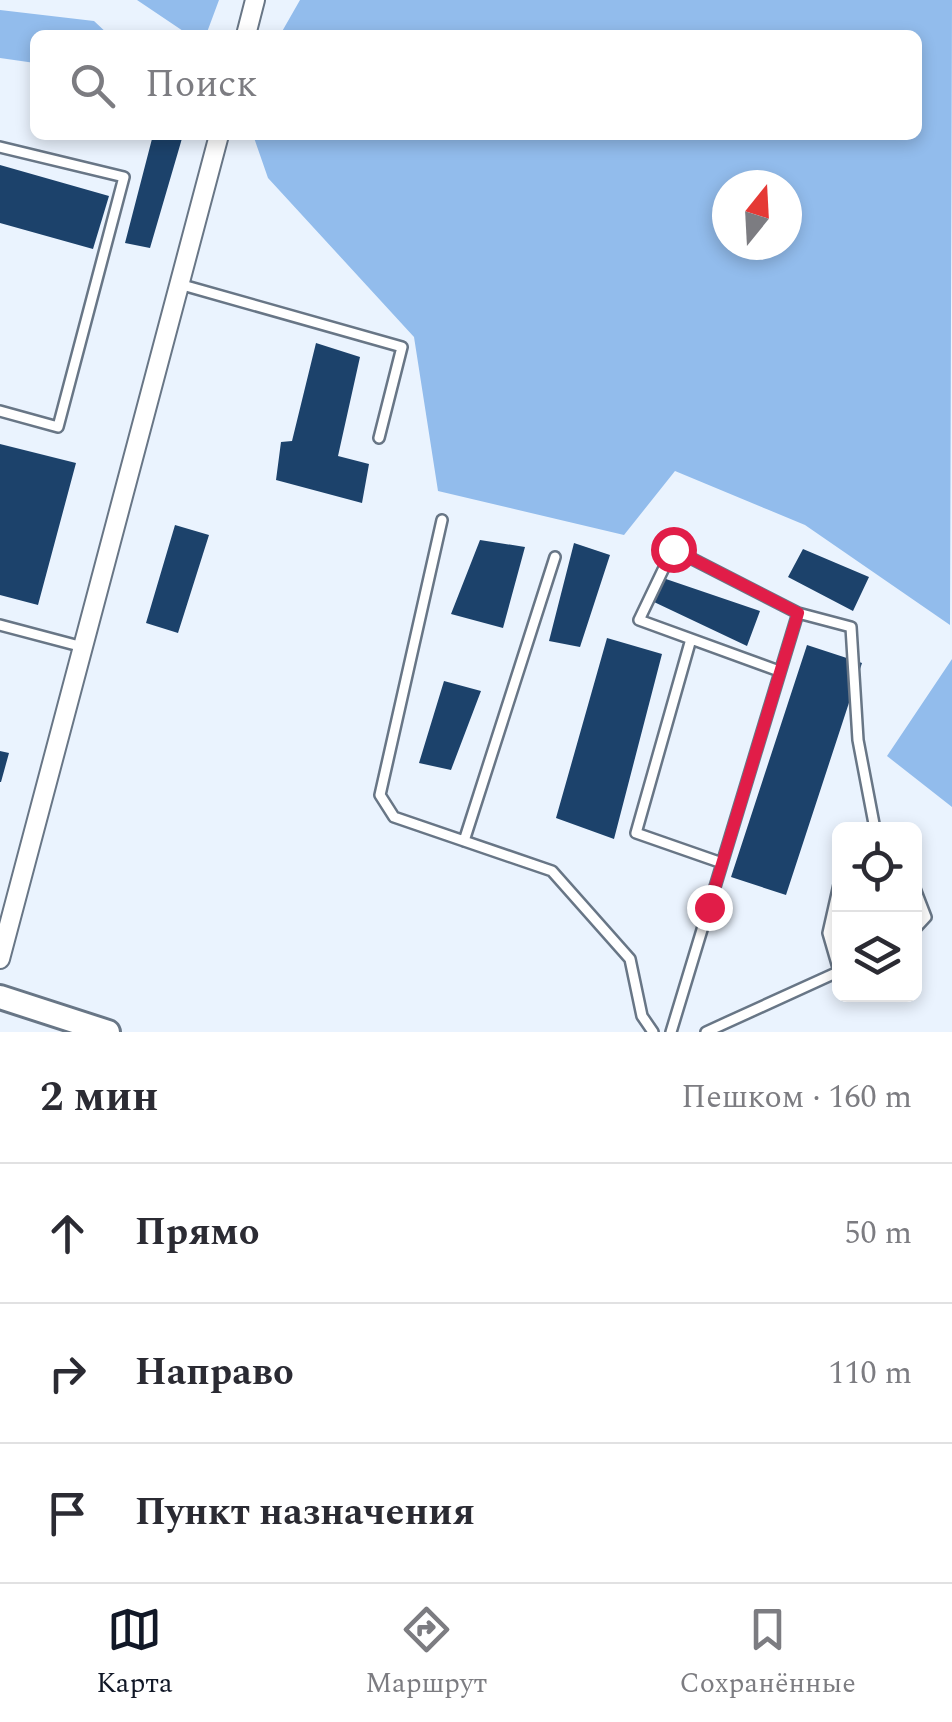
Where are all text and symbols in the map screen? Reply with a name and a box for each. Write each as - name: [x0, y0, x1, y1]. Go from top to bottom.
- search box: [30, 30, 922, 140]
- text: Поиск: [145, 56, 257, 114]
- icon: search: [65, 58, 120, 113]
- north arrow: [712, 170, 802, 260]
- route start: [651, 527, 697, 573]
- map controls: [832, 822, 922, 1002]
- button: locate: [832, 822, 922, 912]
- route end: [687, 885, 733, 931]
- button: layers: [832, 912, 922, 1002]
- text: 2 мин: [40, 1066, 158, 1129]
- text: Пешком · 160 m: [681, 1073, 912, 1122]
- text: Прямо: [135, 1204, 260, 1262]
- icon: ahead: [40, 1206, 95, 1261]
- text: 50 m: [844, 1209, 912, 1258]
- text: Направо: [135, 1344, 294, 1402]
- icon: right: [40, 1346, 95, 1401]
- text: 110 m: [828, 1349, 912, 1398]
- text: Пункт назначения: [135, 1484, 475, 1542]
- icon: arrive: [40, 1486, 95, 1541]
- tab: Карта: [96, 1602, 173, 1705]
- tab: Маршрут: [365, 1602, 487, 1705]
- tab: Сохранённые: [680, 1602, 856, 1705]

